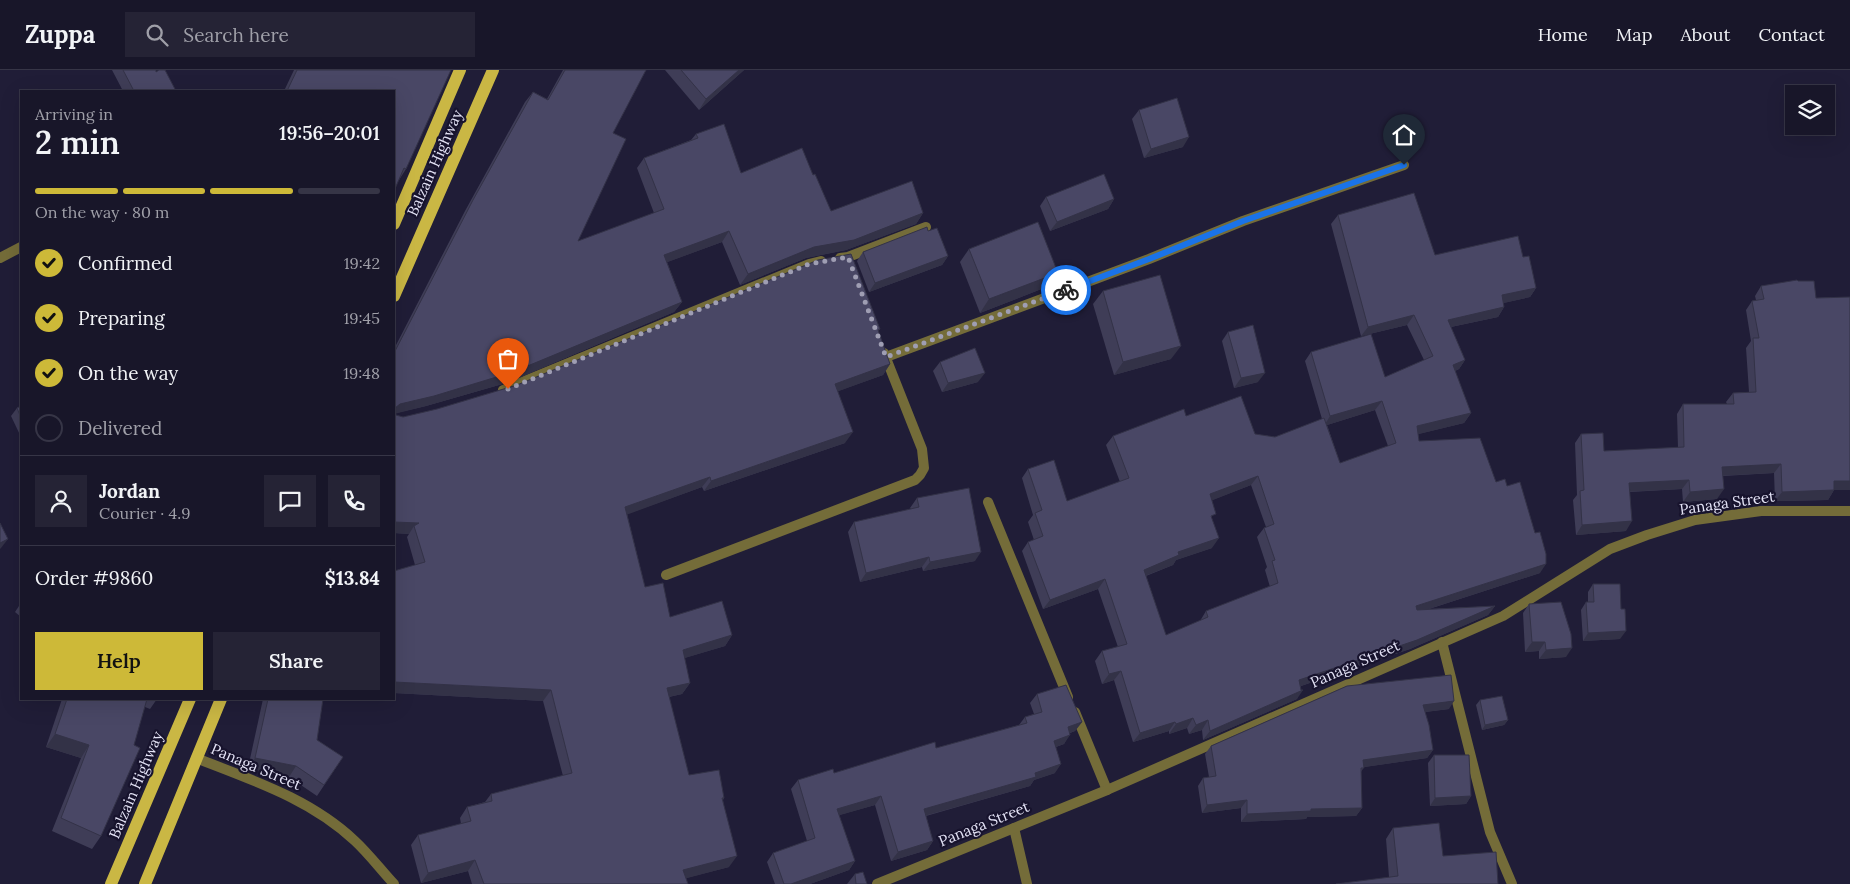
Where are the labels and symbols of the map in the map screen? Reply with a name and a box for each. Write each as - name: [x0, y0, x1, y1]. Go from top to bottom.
- street label: Balzain Highway: [403, 107, 467, 219]
- pin: [1383, 114, 1425, 165]
- courier: [1041, 265, 1091, 315]
- pin: [487, 338, 529, 389]
- street label: Panaga Street: [1678, 486, 1776, 519]
- street label: Panaga Street: [1307, 635, 1403, 692]
- street label: Balzain Highway: [104, 728, 167, 841]
- street label: Panaga Street: [208, 739, 304, 794]
- street label: Panaga Street: [936, 797, 1032, 850]

